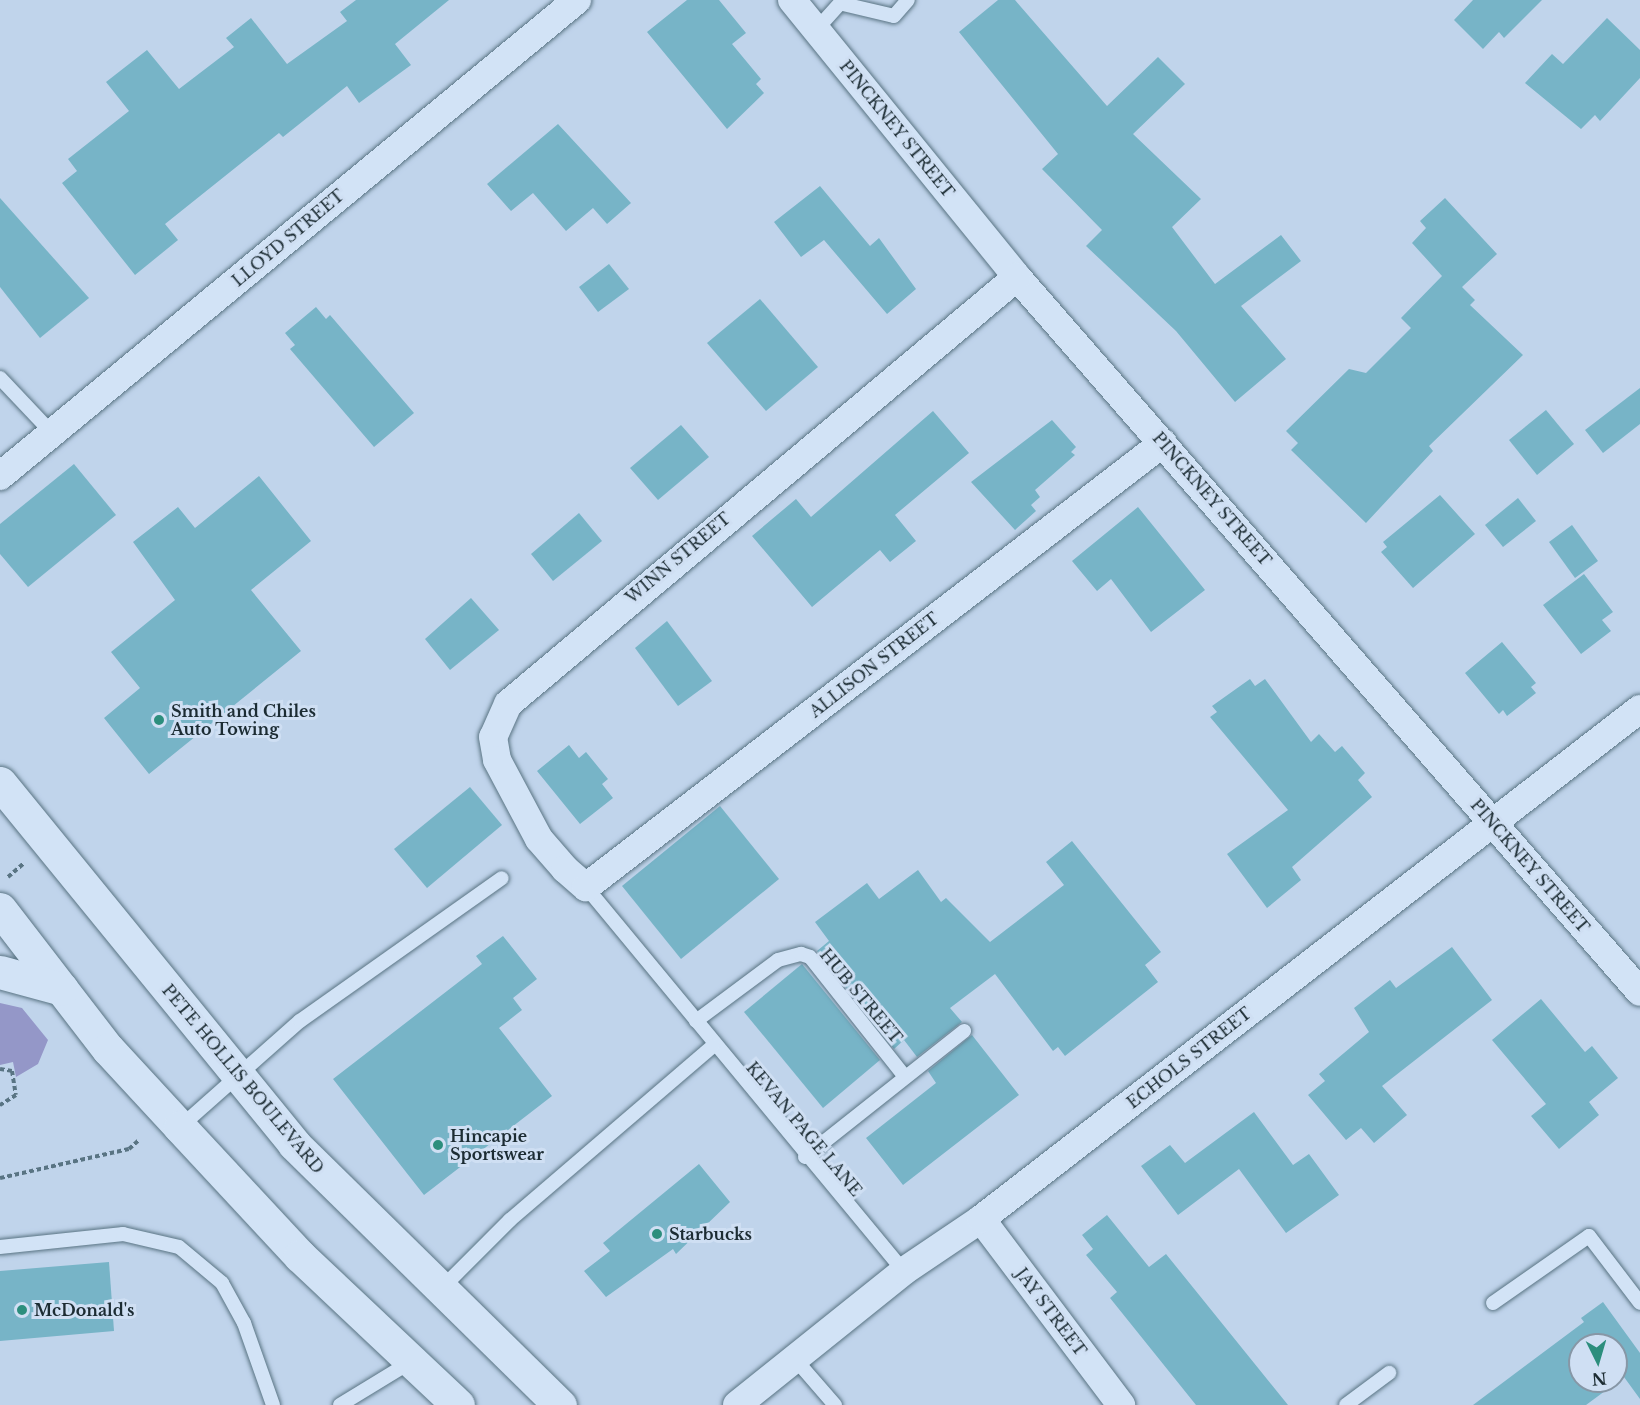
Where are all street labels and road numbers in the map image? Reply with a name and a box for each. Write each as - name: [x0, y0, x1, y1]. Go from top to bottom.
- street label: PINCKNEY STREET: [836, 56, 958, 202]
- street label: LLOYD STREET: [228, 186, 348, 290]
- street label: PINCKNEY STREET: [1149, 428, 1275, 570]
- street label: WINN STREET: [622, 509, 734, 607]
- street label: ALLISON STREET: [806, 609, 942, 721]
- street label: PINCKNEY STREET: [1467, 795, 1593, 937]
- street label: HUB STREET: [816, 945, 906, 1047]
- street label: PETE HOLLIS BOULEVARD: [158, 981, 328, 1177]
- street label: ECHOLS STREET: [1123, 1004, 1255, 1112]
- street label: KEVAN PAGE LANE: [742, 1058, 866, 1200]
- street label: JAY STREET: [1012, 1264, 1090, 1360]

